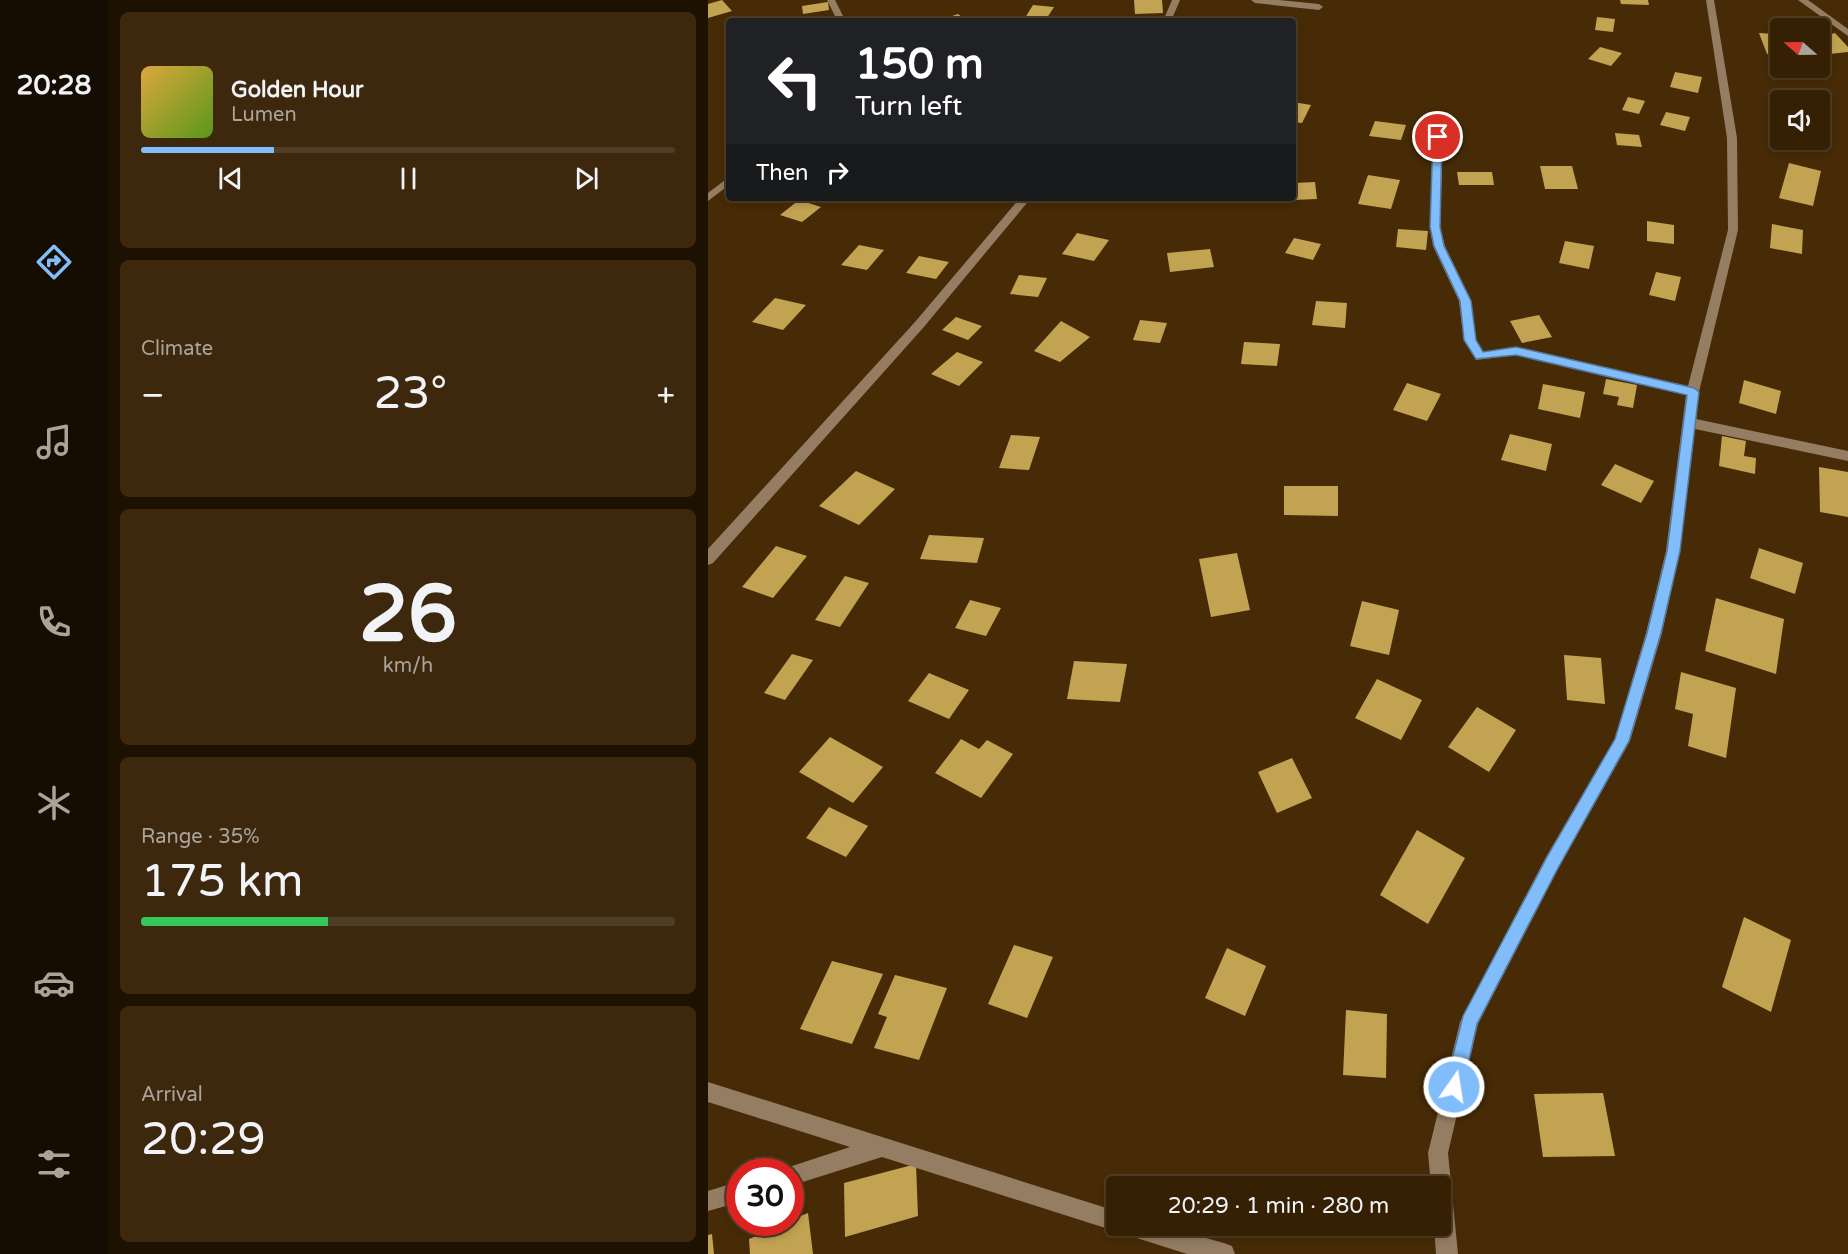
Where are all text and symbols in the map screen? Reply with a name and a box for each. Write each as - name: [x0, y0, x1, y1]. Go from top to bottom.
- north arrow: [1770, 18, 1830, 78]
- map controls: [1770, 18, 1830, 150]
- text: 150 m: [855, 39, 984, 90]
- icon: left: [756, 42, 834, 120]
- text: 20:28: [17, 69, 91, 102]
- text: Golden Hour: [231, 77, 363, 103]
- text: Turn left: [855, 90, 962, 123]
- button: sound: [1770, 90, 1830, 150]
- text: Lumen: [231, 103, 297, 127]
- pin: [1412, 111, 1463, 162]
- icon: arrive: [1421, 120, 1454, 153]
- icon: right: [821, 156, 854, 189]
- text: Then: [756, 160, 809, 186]
- icon: previous: [214, 162, 247, 195]
- icon: pause: [392, 162, 425, 195]
- icon: next: [570, 162, 603, 195]
- icon: directions: [33, 241, 75, 283]
- text: Climate: [141, 337, 213, 361]
- text: 23°: [374, 367, 447, 421]
- text: −: [141, 376, 165, 415]
- text: +: [656, 376, 675, 415]
- icon: music: [33, 421, 75, 463]
- text: 26: [359, 568, 457, 662]
- icon: phone: [33, 601, 75, 643]
- text: km/h: [383, 654, 433, 678]
- icon: climate: [33, 782, 75, 824]
- text: Range · 35%: [141, 825, 260, 849]
- text: 175 km: [141, 855, 303, 909]
- icon: car: [33, 962, 75, 1004]
- position arrow: [1422, 1055, 1486, 1119]
- text: Arrival: [141, 1083, 203, 1107]
- text: 20:29: [141, 1113, 266, 1167]
- icon: filters: [33, 1143, 75, 1185]
- speed limit sign: 30: [726, 1158, 804, 1236]
- text: 20:29 · 1 min · 280 m: [1168, 1193, 1389, 1219]

